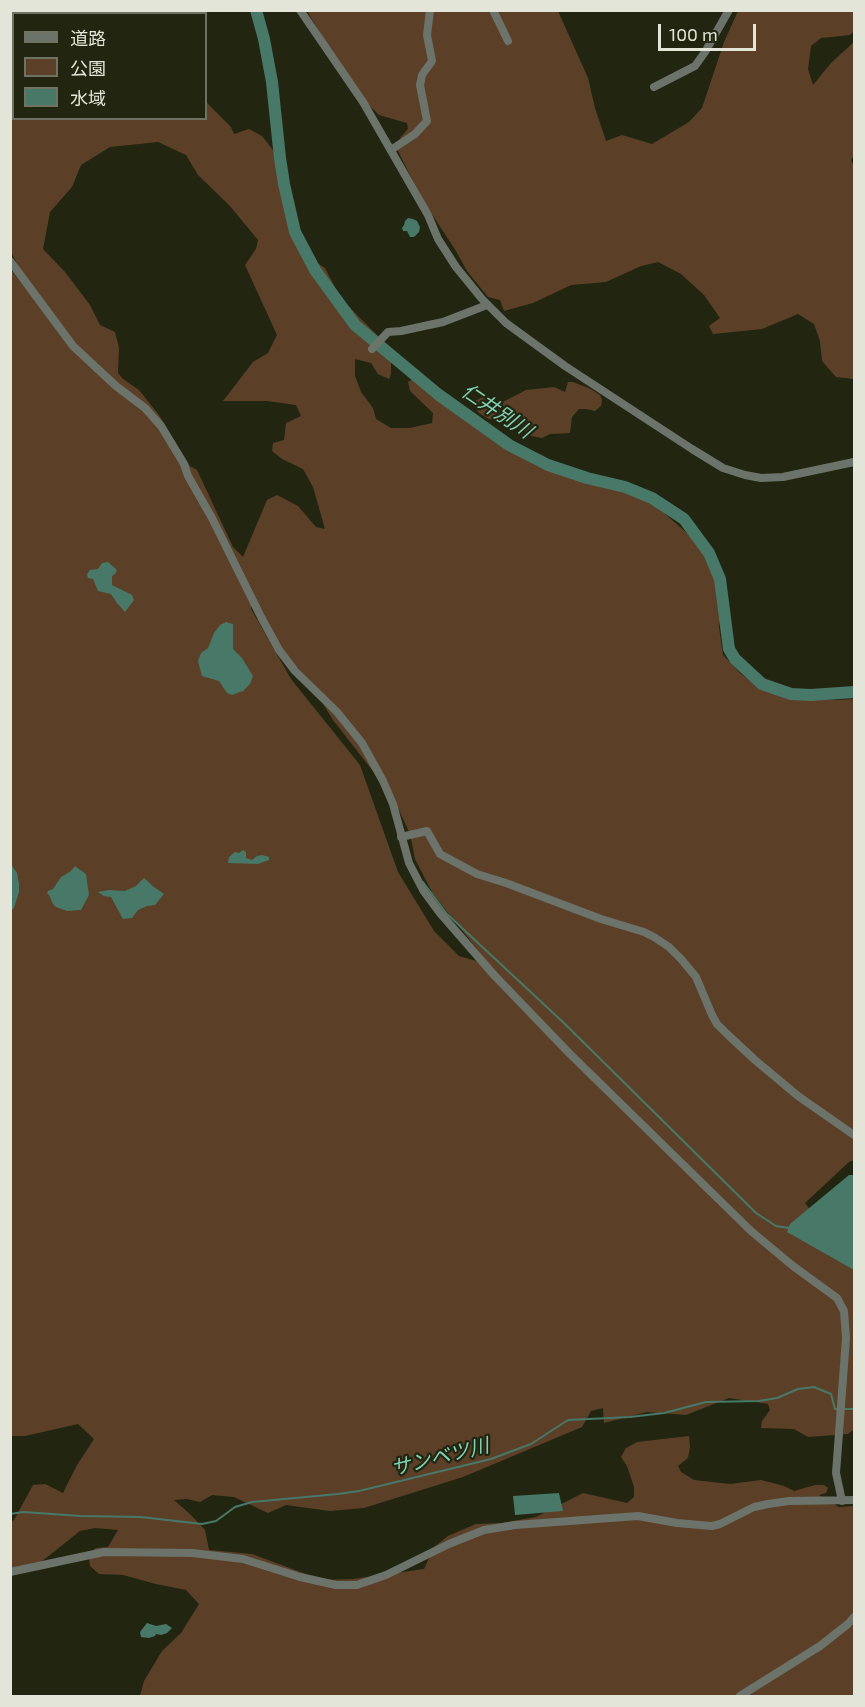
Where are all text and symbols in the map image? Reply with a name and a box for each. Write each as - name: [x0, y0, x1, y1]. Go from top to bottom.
- legend: [12, 12, 207, 120]
- scale bar: [661, 12, 758, 50]
- text: 100 m: [669, 23, 718, 45]
- text: 道路: [70, 27, 106, 49]
- text: 公園: [70, 57, 106, 79]
- text: 水域: [70, 87, 106, 109]
- water label: 仁井別川: [457, 379, 537, 443]
- water label: サンベツ川: [389, 1433, 491, 1481]

